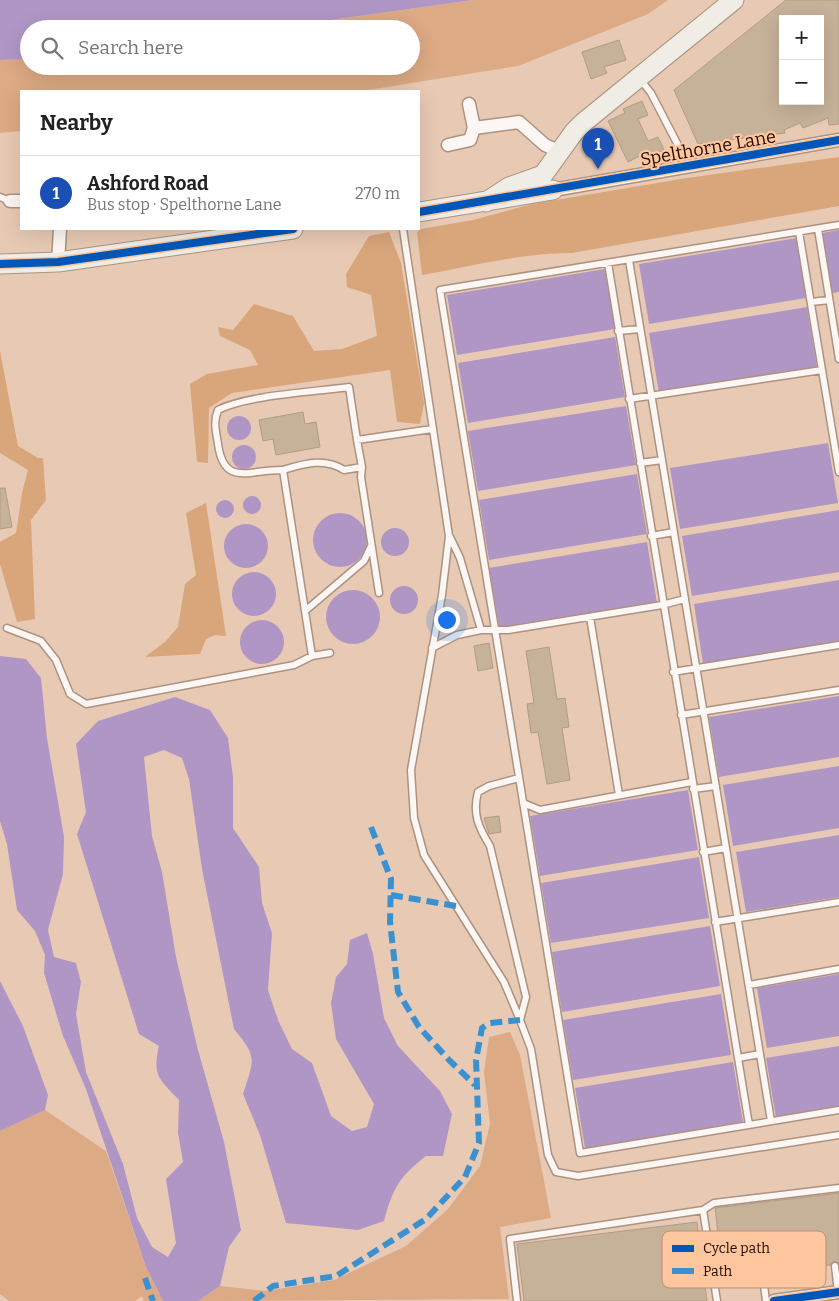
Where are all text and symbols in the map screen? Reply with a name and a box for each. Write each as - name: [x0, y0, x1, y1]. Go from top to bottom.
- map controls: [779, 15, 824, 105]
- button: +: [779, 15, 824, 60]
- search box: [20, 20, 420, 75]
- icon: search: [38, 34, 66, 62]
- text: Search here: [78, 36, 183, 59]
- button: −: [779, 60, 824, 105]
- text: Nearby: [40, 110, 113, 136]
- street label: Spelthorne Lane: [639, 125, 777, 171]
- pin: 1: [582, 128, 614, 169]
- text: Ashford Road: [87, 172, 209, 195]
- text: 1: [53, 184, 59, 203]
- text: 270 m: [355, 184, 400, 203]
- text: Bus stop · Spelthorne Lane: [87, 195, 282, 214]
- your location: [434, 607, 460, 633]
- legend: [662, 1231, 826, 1288]
- text: Cycle path: [703, 1240, 770, 1257]
- text: Path: [703, 1263, 733, 1280]

